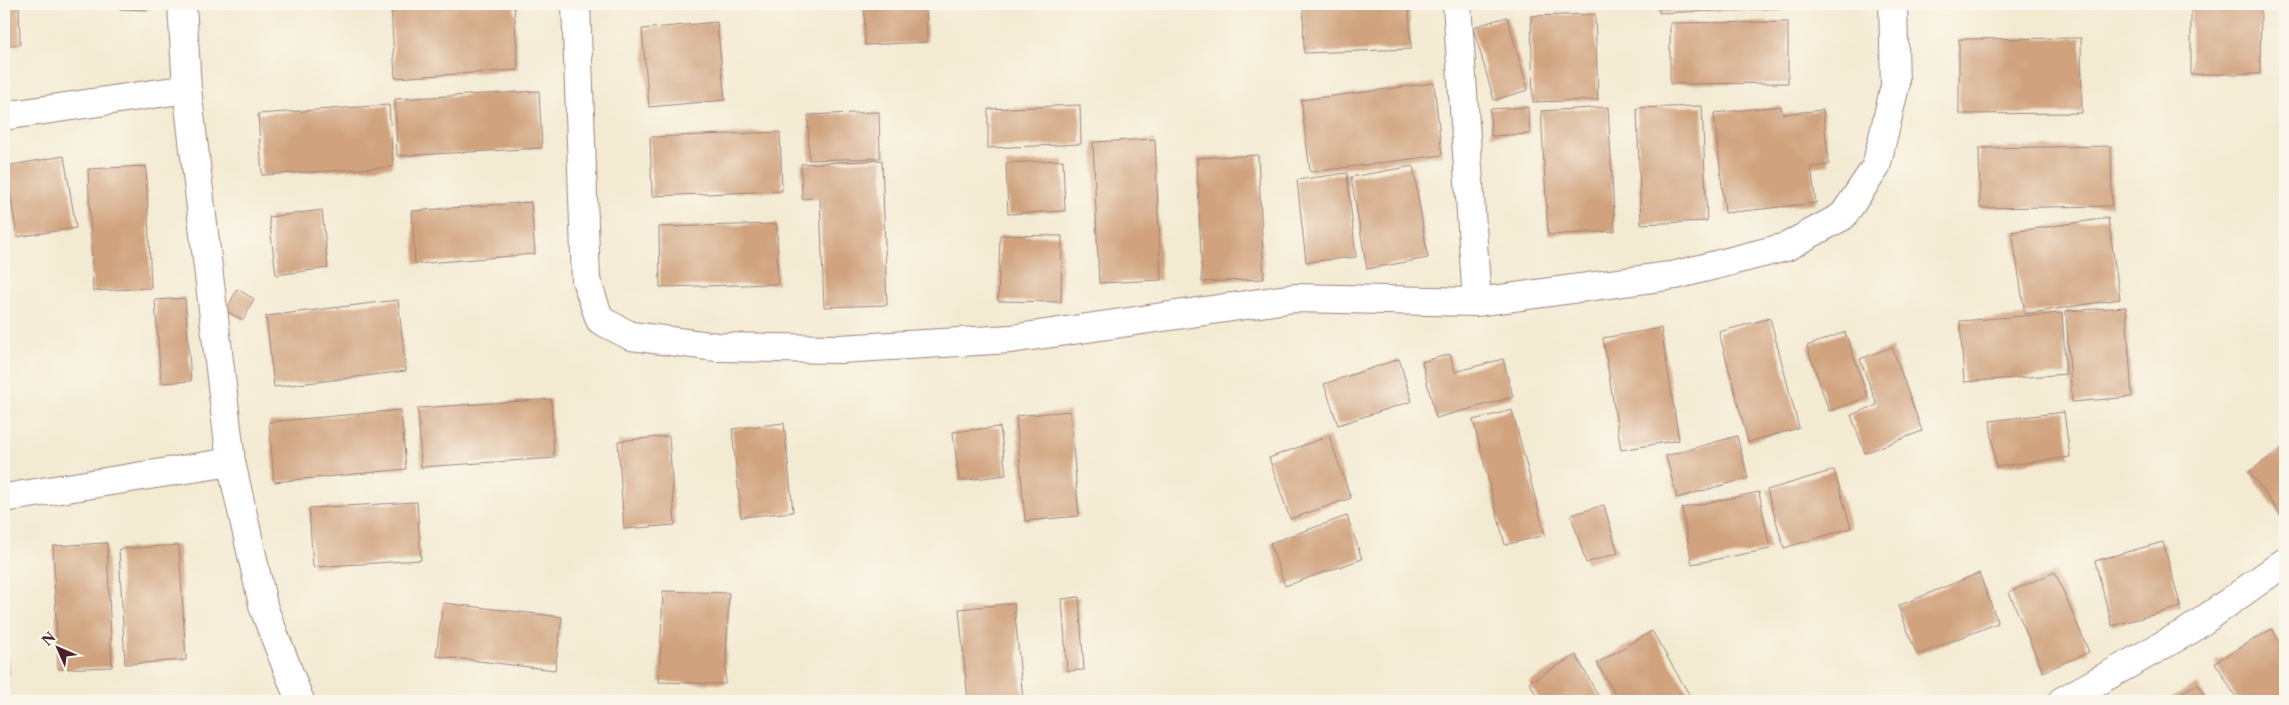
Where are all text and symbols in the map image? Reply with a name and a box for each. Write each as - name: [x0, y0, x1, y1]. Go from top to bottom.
- north arrow: [32, 622, 82, 672]
- text: N: [38, 628, 59, 649]

